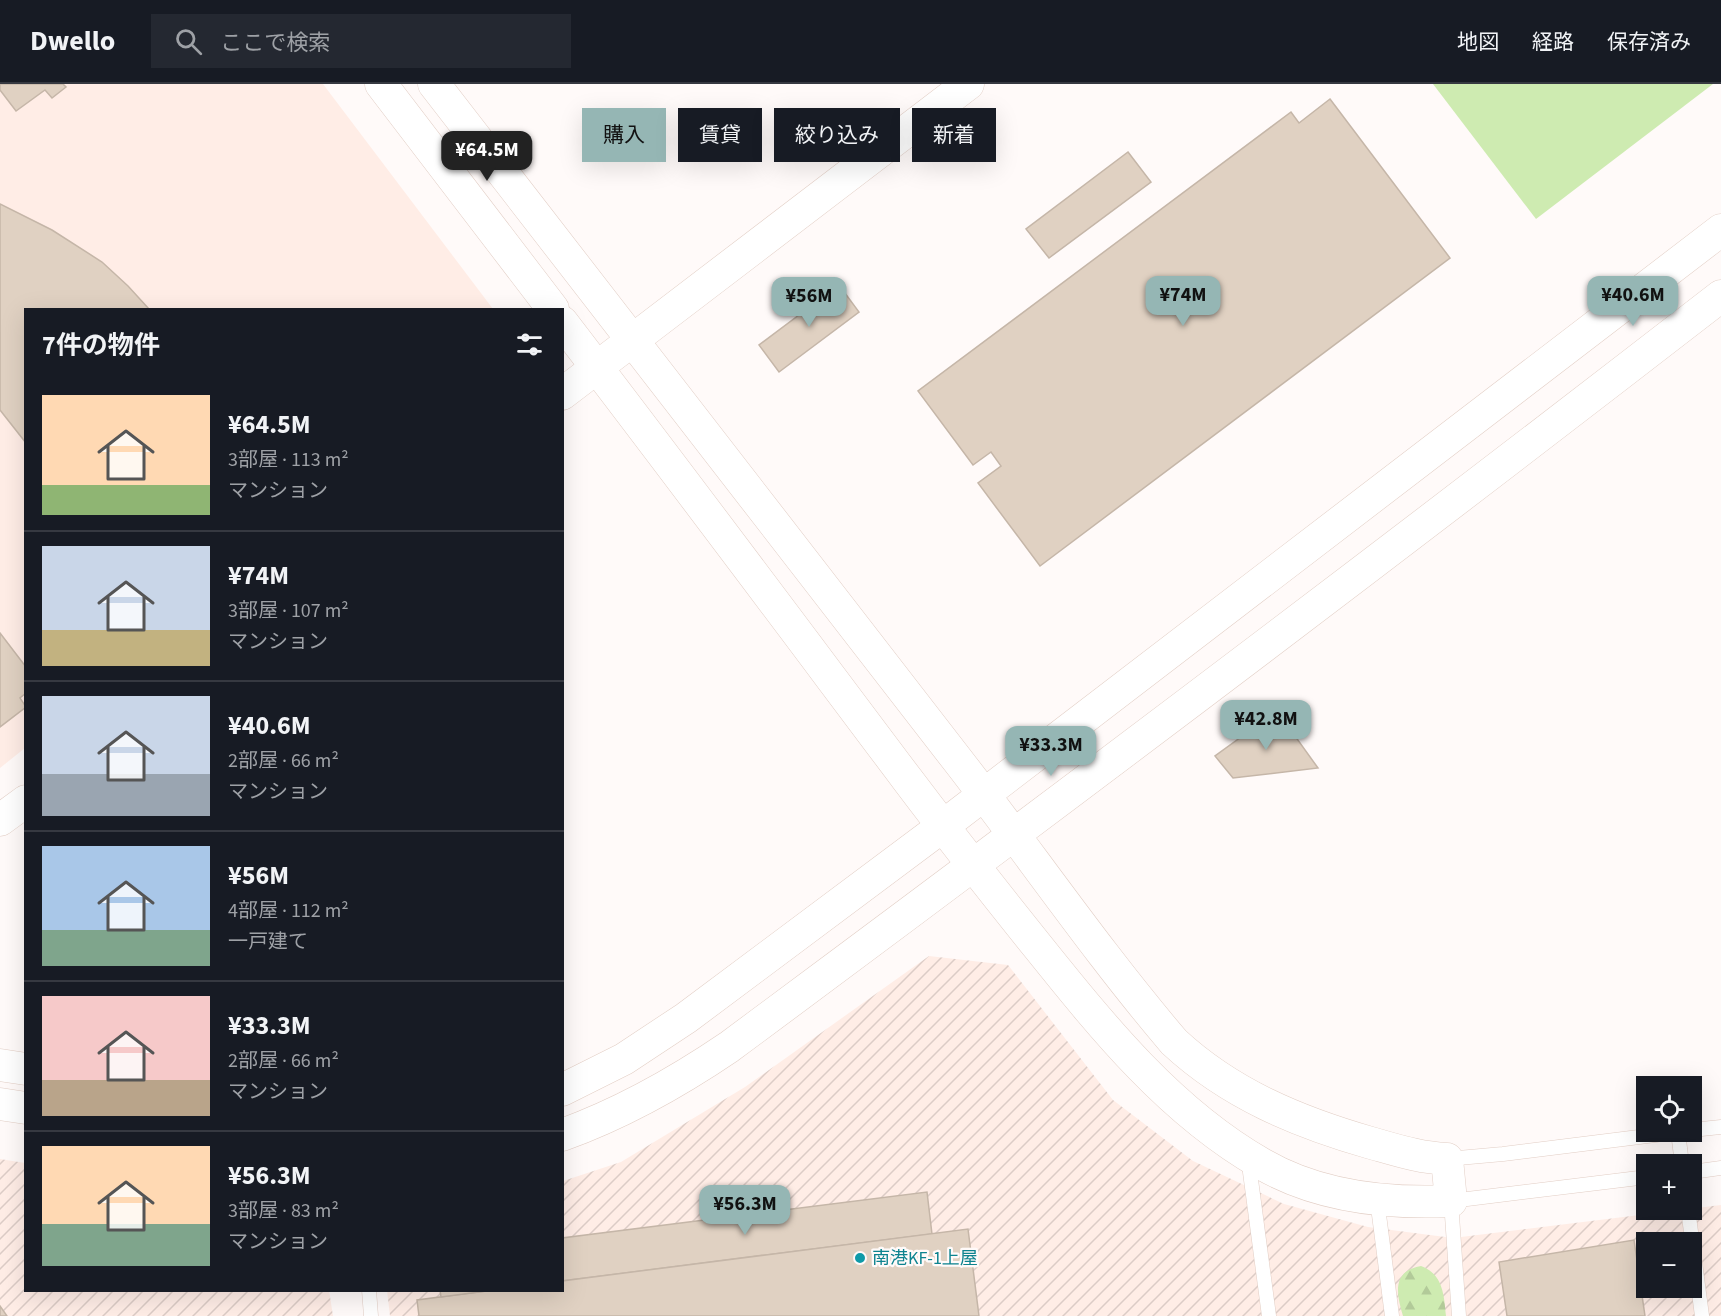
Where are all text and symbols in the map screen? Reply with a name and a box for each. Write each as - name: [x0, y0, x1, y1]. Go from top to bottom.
- search box: [151, 14, 571, 68]
- text: Dwello: [30, 21, 115, 61]
- icon: search: [172, 25, 205, 58]
- text: ここで検索: [220, 27, 330, 59]
- text: 地図: [1457, 27, 1499, 57]
- text: 経路: [1532, 27, 1574, 57]
- text: 保存済み: [1607, 27, 1691, 57]
- chip: 購入: [582, 108, 666, 162]
- chip: 賃貸: [678, 108, 762, 162]
- chip: 絞り込み: [774, 108, 900, 162]
- chip: 新着: [912, 108, 996, 162]
- pin: ¥64.5M: [438, 131, 536, 182]
- text: ¥64.5M: [455, 136, 519, 164]
- pin: ¥74M: [1147, 276, 1219, 327]
- pin: ¥40.6M: [1584, 276, 1682, 327]
- pin: ¥56M: [773, 277, 845, 328]
- text: ¥74M: [1160, 281, 1206, 309]
- text: ¥40.6M: [1601, 281, 1665, 309]
- text: ¥56M: [786, 282, 832, 310]
- text: 7件の物件: [42, 327, 160, 364]
- icon: filters: [513, 328, 546, 361]
- text: ¥64.5M: [228, 406, 311, 443]
- icon: home: [90, 419, 162, 491]
- text: 3部屋 · 113 m²: [228, 446, 349, 474]
- text: マンション: [228, 477, 328, 505]
- text: ¥74M: [228, 557, 289, 594]
- icon: home: [90, 570, 162, 642]
- text: 3部屋 · 107 m²: [228, 597, 349, 625]
- text: マンション: [228, 628, 328, 656]
- pin: ¥42.8M: [1217, 700, 1315, 751]
- text: ¥42.8M: [1234, 705, 1298, 733]
- text: ¥40.6M: [228, 707, 311, 744]
- icon: home: [90, 720, 162, 792]
- pin: ¥33.3M: [1002, 726, 1100, 777]
- text: ¥33.3M: [1019, 731, 1083, 759]
- text: 2部屋 · 66 m²: [228, 747, 339, 775]
- text: マンション: [228, 778, 328, 806]
- text: ¥56M: [228, 857, 289, 894]
- icon: home: [90, 870, 162, 942]
- text: 4部屋 · 112 m²: [228, 897, 349, 925]
- text: 一戸建て: [228, 928, 308, 956]
- text: ¥33.3M: [228, 1007, 311, 1044]
- icon: home: [90, 1020, 162, 1092]
- text: 2部屋 · 66 m²: [228, 1047, 339, 1075]
- map controls: [1636, 1076, 1702, 1298]
- button: locate: [1636, 1076, 1702, 1142]
- text: マンション: [228, 1078, 328, 1106]
- button: +: [1636, 1154, 1702, 1220]
- text: ¥56.3M: [228, 1157, 311, 1194]
- icon: home: [90, 1170, 162, 1242]
- pin: ¥56.3M: [696, 1185, 794, 1236]
- text: ¥56.3M: [713, 1190, 777, 1218]
- text: 3部屋 · 83 m²: [228, 1197, 339, 1225]
- text: マンション: [228, 1228, 328, 1256]
- button: −: [1636, 1232, 1702, 1298]
- place label: 南港KF-1上屋: [872, 1246, 978, 1271]
- marker: 南港KF-1上屋: [853, 1251, 867, 1265]

